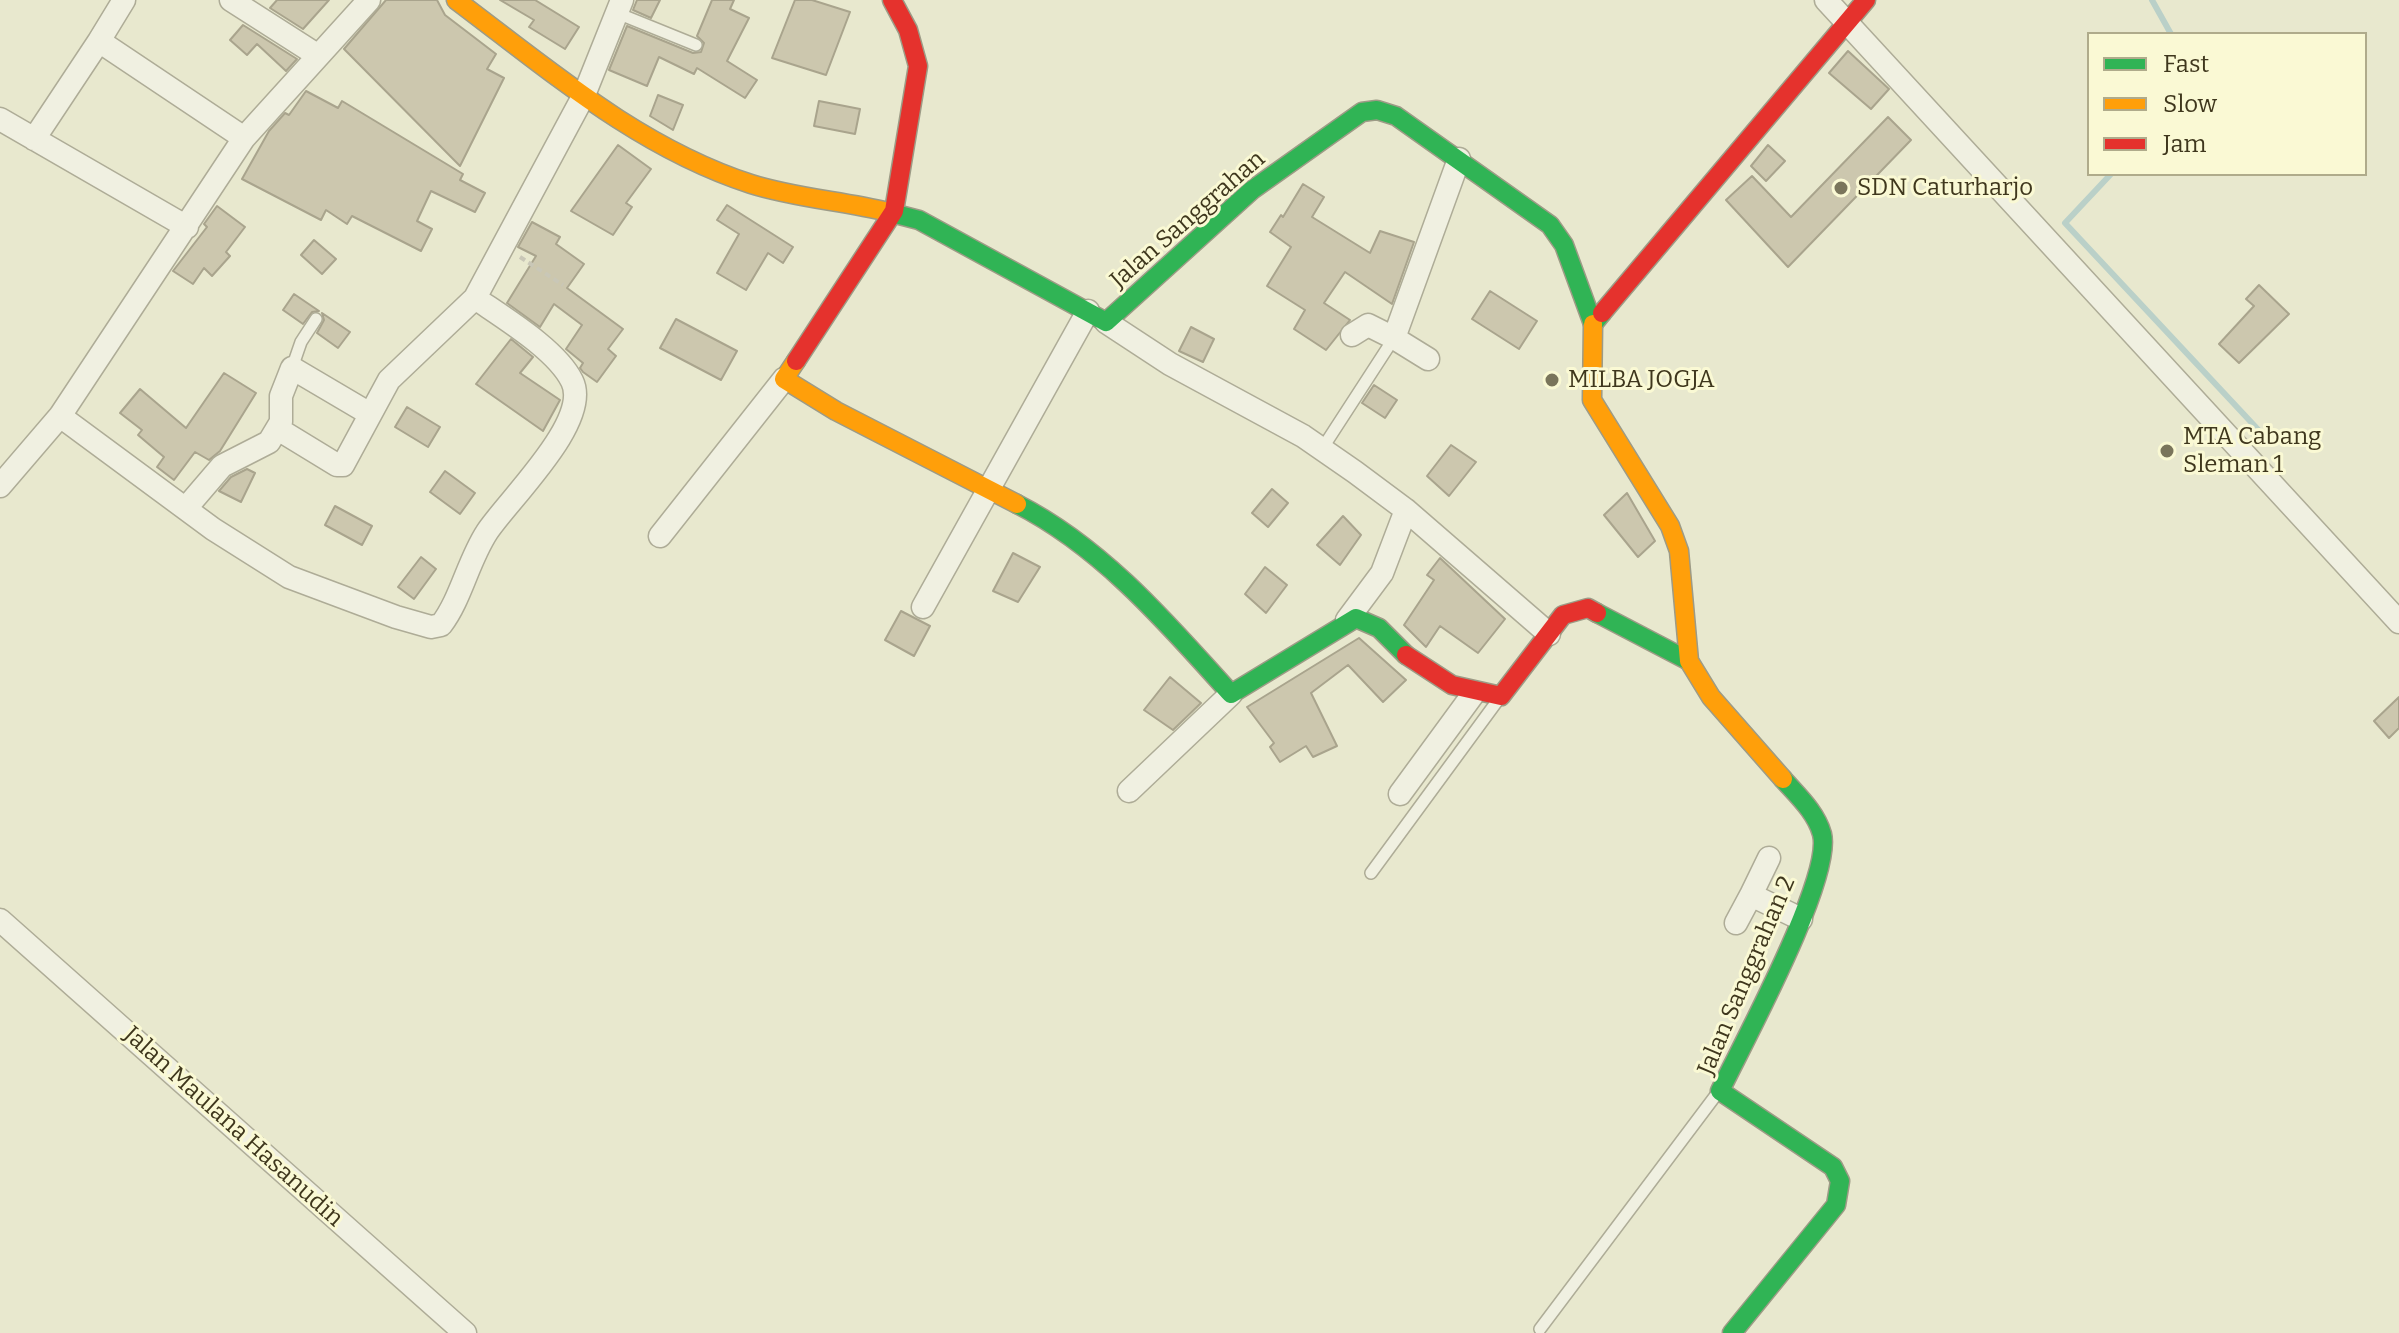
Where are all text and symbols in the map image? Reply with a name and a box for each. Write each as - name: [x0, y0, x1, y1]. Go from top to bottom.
- legend: [2087, 32, 2367, 176]
- text: Fast: [2163, 50, 2209, 78]
- text: Slow: [2163, 90, 2217, 118]
- text: Jam: [2163, 130, 2206, 158]
- street label: Jalan Sanggrahan: [1105, 145, 1271, 295]
- place label: SDN Caturharjo: [1857, 174, 2033, 202]
- marker: SDN Caturharjo: [1832, 179, 1850, 197]
- place label: MILBA JOGJA: [1568, 366, 1715, 394]
- marker: MILBA JOGJA: [1543, 371, 1561, 389]
- place label: MTA Cabang Sleman 1: [2183, 423, 2322, 479]
- marker: MTA Cabang Sleman 1: [2158, 442, 2176, 460]
- street label: Jalan Sanggrahan 2: [1692, 872, 1802, 1080]
- street label: Jalan Maulana Hasanudin: [117, 1021, 349, 1233]

